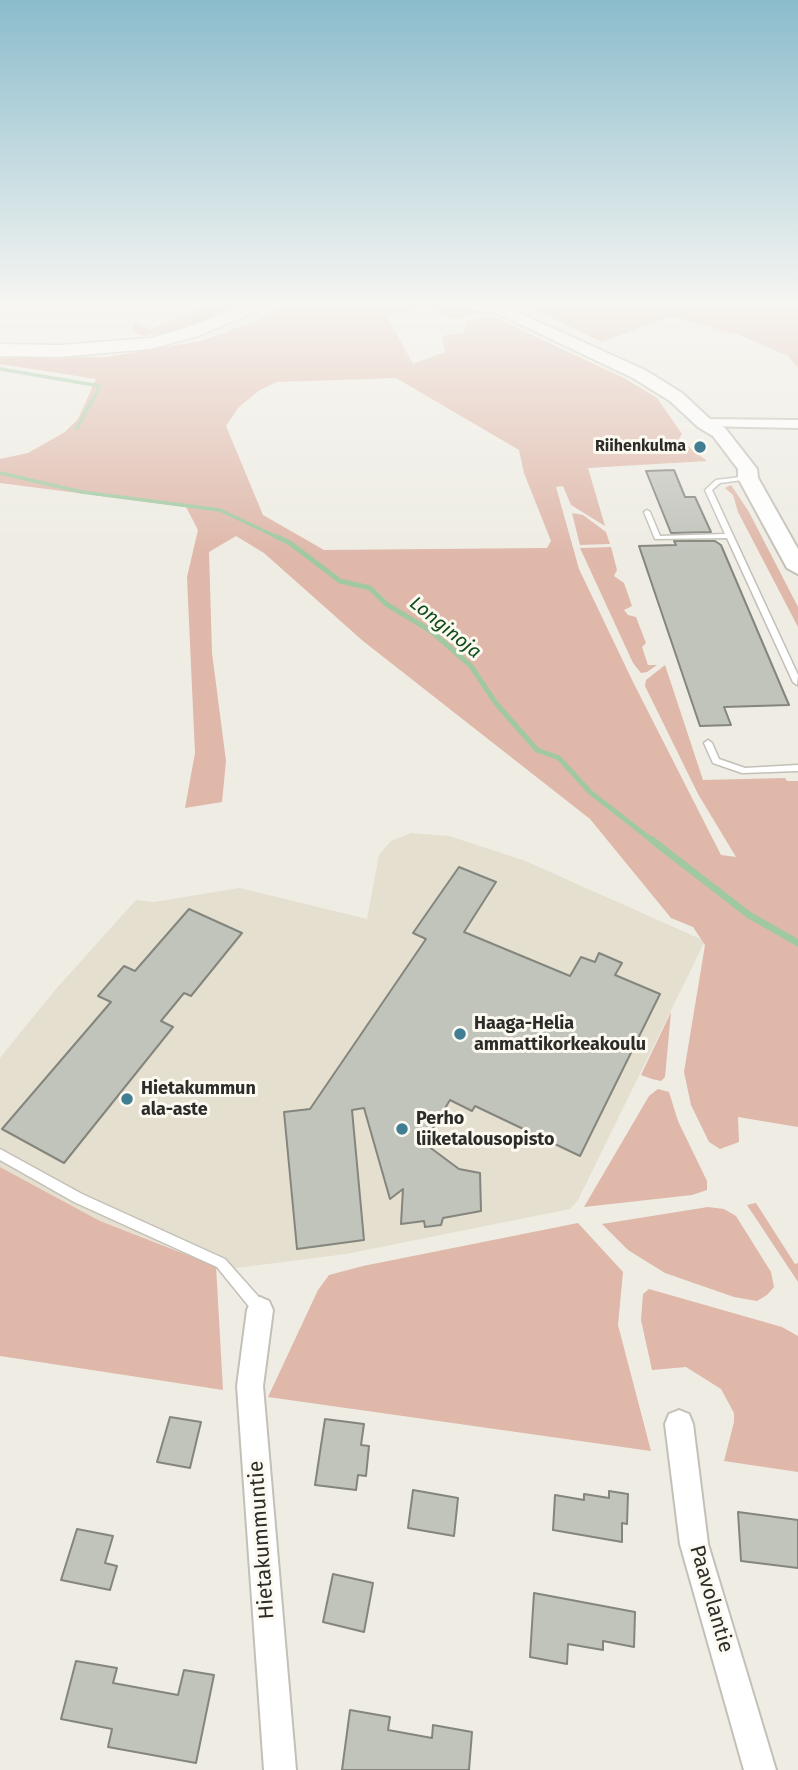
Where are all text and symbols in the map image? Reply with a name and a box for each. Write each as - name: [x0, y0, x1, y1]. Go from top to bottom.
- place label: Riihenkulma: [595, 437, 686, 457]
- marker: Riihenkulma: [692, 439, 708, 455]
- water label: Longinoja: [405, 592, 485, 664]
- place label: Haaga-Helia ammattikorkeakoulu: [474, 1013, 646, 1056]
- marker: Haaga-Helia ammattikorkeakoulu: [452, 1026, 468, 1042]
- place label: Hietakummun ala-aste: [141, 1078, 256, 1120]
- marker: Hietakummun ala-aste: [119, 1091, 135, 1107]
- place label: Perho liiketalousopisto: [416, 1108, 554, 1150]
- marker: Perho liiketalousopisto: [394, 1121, 410, 1137]
- street label: Hietakummuntie: [244, 1460, 280, 1620]
- street label: Paavolantie: [684, 1542, 738, 1656]

